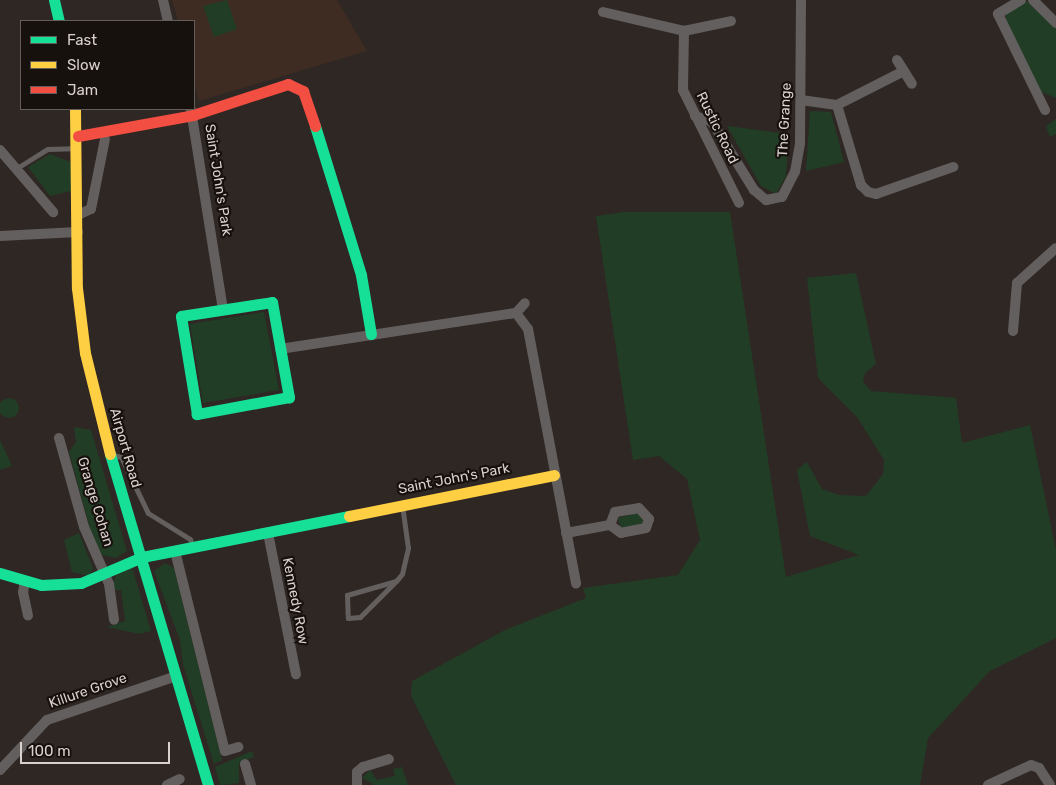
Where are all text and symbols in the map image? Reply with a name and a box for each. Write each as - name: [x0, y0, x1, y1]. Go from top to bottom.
- legend: [20, 20, 195, 110]
- text: Fast: [67, 31, 97, 49]
- text: Slow: [67, 56, 100, 74]
- text: Jam: [67, 81, 98, 99]
- street label: The Grange: [775, 82, 795, 158]
- street label: Rustic Road: [692, 89, 742, 167]
- street label: Saint John's Park: [201, 123, 235, 237]
- street label: Airport Road: [106, 406, 144, 490]
- street label: Grange Cohan: [73, 455, 117, 549]
- street label: Saint John's Park: [397, 460, 511, 498]
- street label: Kennedy Row: [278, 556, 312, 646]
- street label: Killure Grove: [47, 670, 129, 712]
- scale bar: [22, 732, 172, 764]
- text: 100 m: [28, 742, 70, 760]

